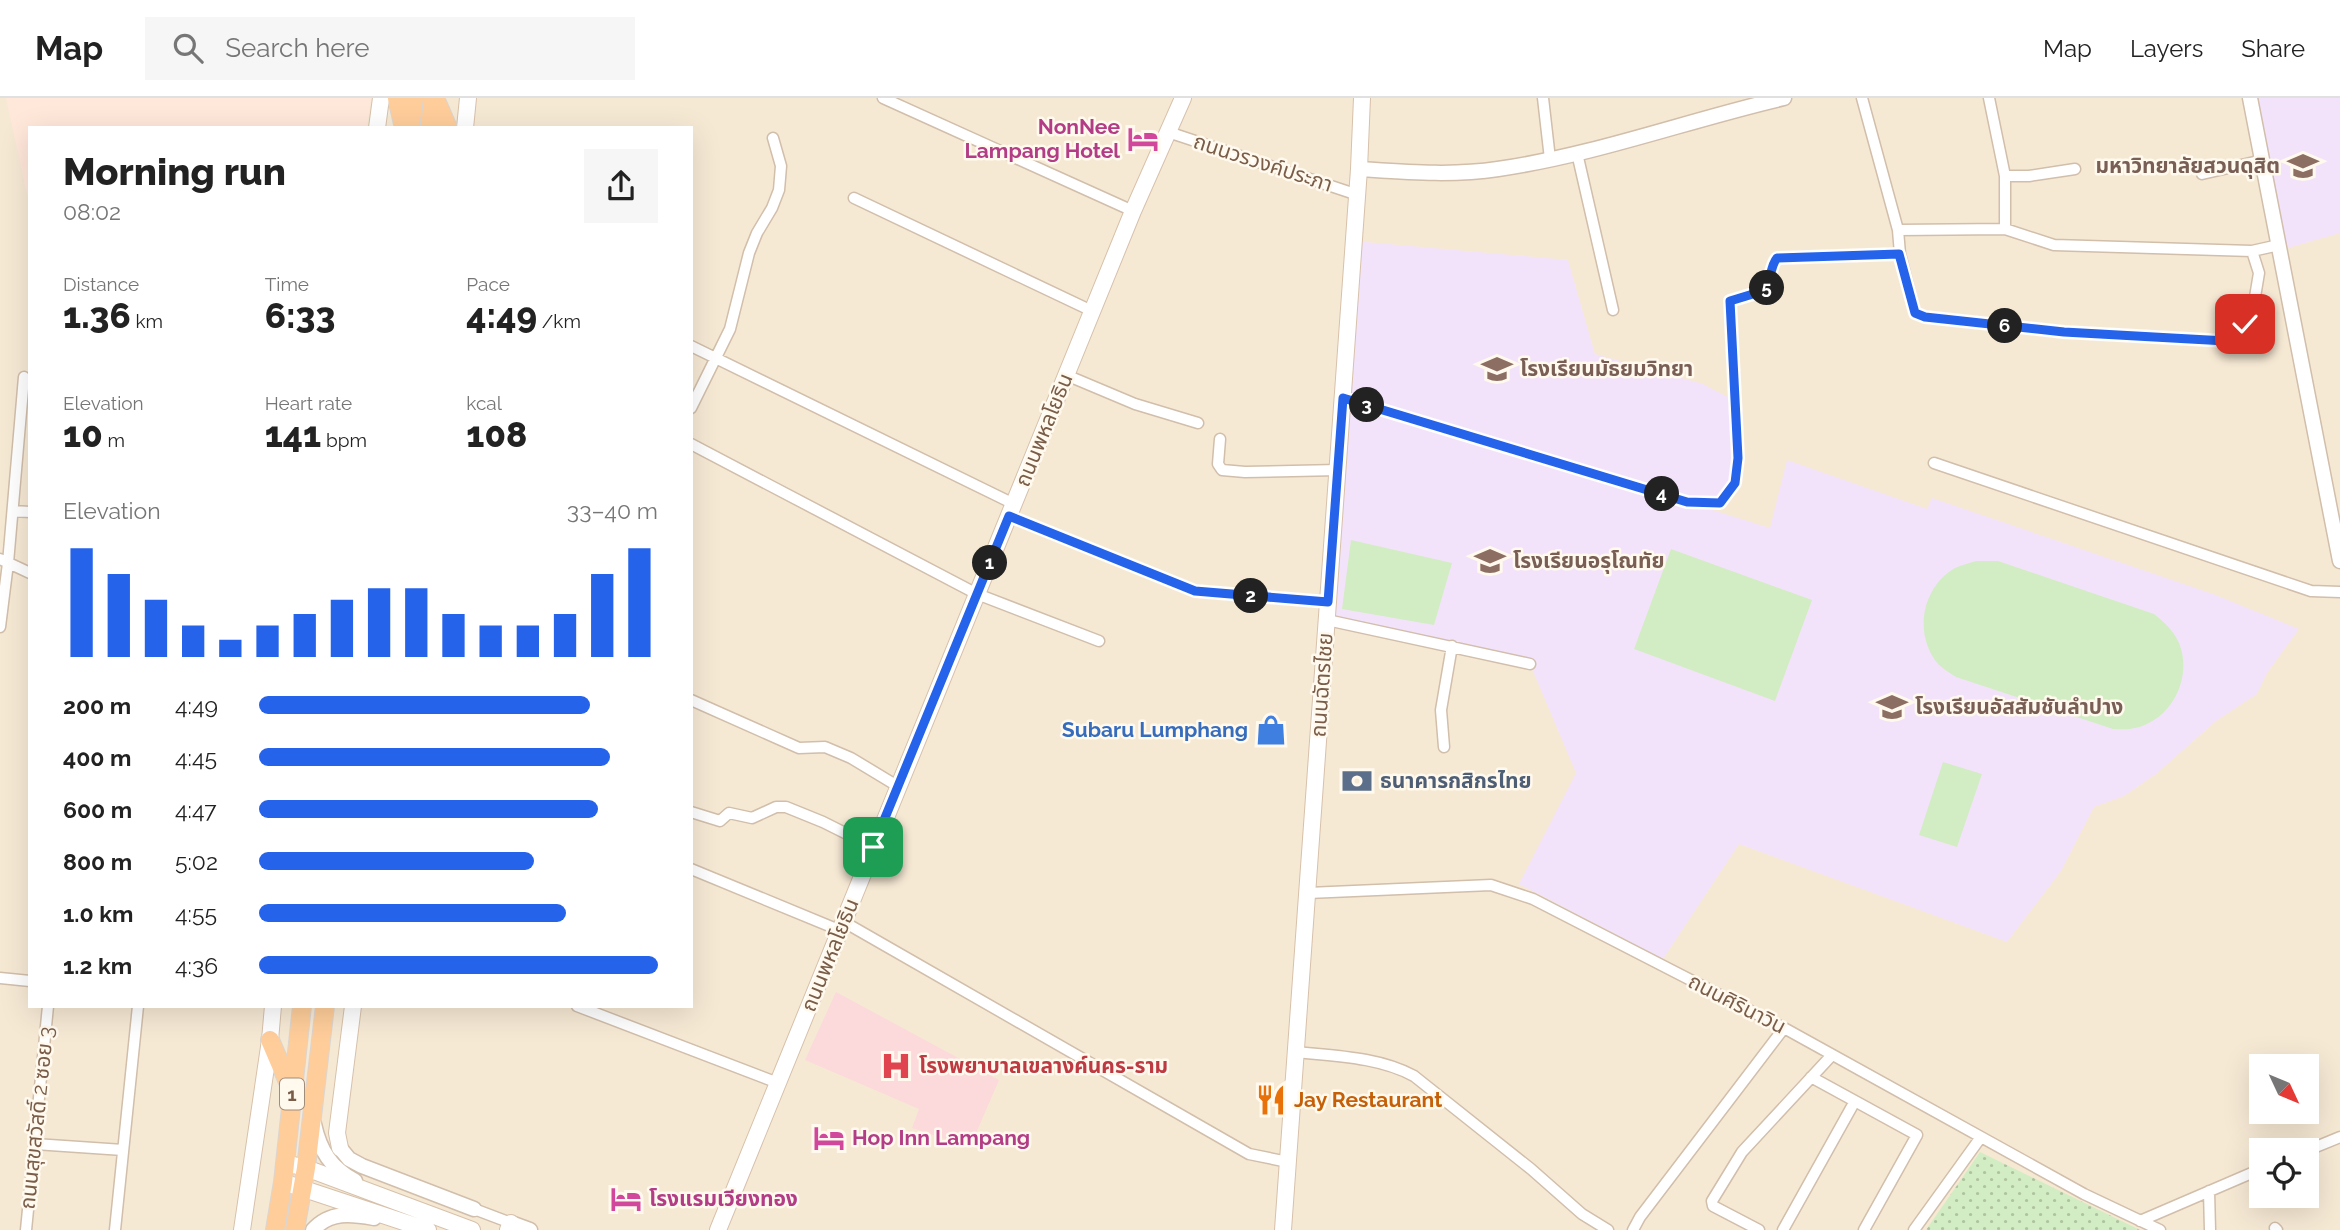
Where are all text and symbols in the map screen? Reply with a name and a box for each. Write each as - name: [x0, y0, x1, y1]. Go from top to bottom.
- search box: [145, 17, 635, 80]
- text: Map: [35, 29, 103, 68]
- icon: search: [169, 29, 207, 67]
- text: Search here: [225, 33, 370, 63]
- text: Map: [2043, 34, 2092, 63]
- text: Layers: [2130, 34, 2203, 63]
- text: Share: [2241, 34, 2305, 63]
- place label: NonNee Lampang Hotel: [965, 114, 1120, 163]
- hotel icon: NonNee Lampang Hotel: [1126, 122, 1160, 156]
- street label: ถนนวรวงค์ประภา: [1190, 128, 1336, 197]
- text: Morning run: [63, 149, 286, 194]
- button: share: [584, 149, 658, 223]
- school or university icon: มหาวิทยาลัยสวนดุสิต: [2286, 149, 2320, 183]
- place label: มหาวิทยาลัยสวนดุสิต: [2095, 153, 2280, 179]
- text: 08:02: [63, 198, 121, 225]
- pin: 5: [1750, 270, 1784, 306]
- text: Distance: [63, 273, 139, 295]
- text: Time: [265, 273, 309, 295]
- text: Pace: [466, 273, 510, 295]
- text: 5: [1761, 276, 1772, 298]
- pin: [2215, 294, 2275, 354]
- text: 1.36: [63, 295, 131, 336]
- text: 6:33: [265, 295, 335, 336]
- text: 4:49: [466, 295, 537, 336]
- icon: check: [2226, 305, 2264, 343]
- pin: 6: [1988, 308, 2022, 344]
- text: km: [131, 310, 163, 332]
- text: /km: [537, 310, 581, 332]
- text: 6: [1999, 314, 2010, 336]
- school or university icon: โรงเรียนมัธยมวิทยา: [1480, 352, 1514, 386]
- place label: โรงเรียนมัธยมวิทยา: [1520, 356, 1693, 381]
- street label: ถนนพหลโยธิน: [1009, 370, 1078, 490]
- pin: 3: [1350, 388, 1384, 422]
- text: Elevation: [63, 392, 144, 414]
- text: Heart rate: [265, 392, 352, 414]
- text: kcal: [466, 392, 502, 414]
- text: 3: [1361, 393, 1372, 415]
- text: 10: [63, 414, 103, 455]
- text: 141: [265, 414, 321, 455]
- text: 108: [466, 414, 527, 455]
- text: m: [103, 429, 125, 451]
- text: bpm: [321, 429, 367, 451]
- pin: 4: [1644, 476, 1680, 512]
- text: 4: [1656, 482, 1667, 504]
- text: Elevation: [63, 497, 161, 524]
- text: 33–40 m: [567, 497, 658, 524]
- school or university icon: โรงเรียนอรุโณทัย: [1473, 544, 1507, 578]
- pin: 1: [972, 546, 1007, 580]
- place label: โรงเรียนอรุโณทัย: [1513, 548, 1664, 574]
- text: 1: [985, 551, 994, 573]
- pin: 2: [1234, 578, 1268, 614]
- text: 2: [1245, 584, 1256, 606]
- street label: ถนนฉัตรไชย: [1305, 632, 1338, 738]
- school or university icon: โรงเรียนอัสสัมชันลำปาง: [1875, 690, 1909, 724]
- text: 200 m: [63, 692, 131, 719]
- text: 4:49: [175, 692, 218, 719]
- place label: โรงเรียนอัสสัมชันลำปาง: [1915, 694, 2123, 719]
- shop icon: Subaru Lumphang: [1254, 713, 1288, 747]
- place label: Subaru Lumphang: [1062, 717, 1248, 742]
- text: 400 m: [63, 744, 131, 771]
- text: 4:45: [175, 744, 217, 771]
- bank icon: ธนาคารกสิกรไทย: [1340, 764, 1374, 798]
- place label: ธนาคารกสิกรไทย: [1380, 768, 1532, 793]
- text: 600 m: [63, 796, 132, 823]
- text: 4:47: [175, 796, 217, 823]
- pin: [843, 817, 903, 877]
- icon: arrive: [854, 828, 892, 866]
- text: 800 m: [63, 848, 132, 875]
- text: 5:02: [175, 848, 218, 875]
- street label: ถนนพหลโยธิน: [795, 895, 864, 1015]
- text: 1.0 km: [63, 900, 133, 927]
- text: 4:55: [175, 900, 217, 927]
- text: 1.2 km: [63, 952, 132, 979]
- text: 4:36: [175, 952, 218, 979]
- street label: ถนนศิรินาวิน: [1684, 968, 1790, 1039]
- street label: ถนนสุขสวัสดิ์ 2 ซอย 3: [14, 1025, 60, 1211]
- hospital icon: โรงพยาบาลเขลางค์นคร-ราม: [879, 1049, 913, 1083]
- place label: โรงพยาบาลเขลางค์นคร-ราม: [919, 1053, 1168, 1078]
- north arrow: [2249, 1054, 2319, 1124]
- map controls: [2249, 1054, 2319, 1208]
- road number: 1: [280, 1078, 304, 1110]
- restaurant icon: Jay Restaurant: [1254, 1083, 1288, 1117]
- place label: Jay Restaurant: [1294, 1087, 1442, 1112]
- hotel icon: Hop Inn Lampang: [812, 1121, 846, 1155]
- place label: Hop Inn Lampang: [852, 1125, 1030, 1150]
- button: locate: [2249, 1138, 2319, 1208]
- hotel icon: โรงแรมเวียงทอง: [609, 1182, 643, 1216]
- place label: โรงแรมเวียงทอง: [649, 1186, 798, 1211]

